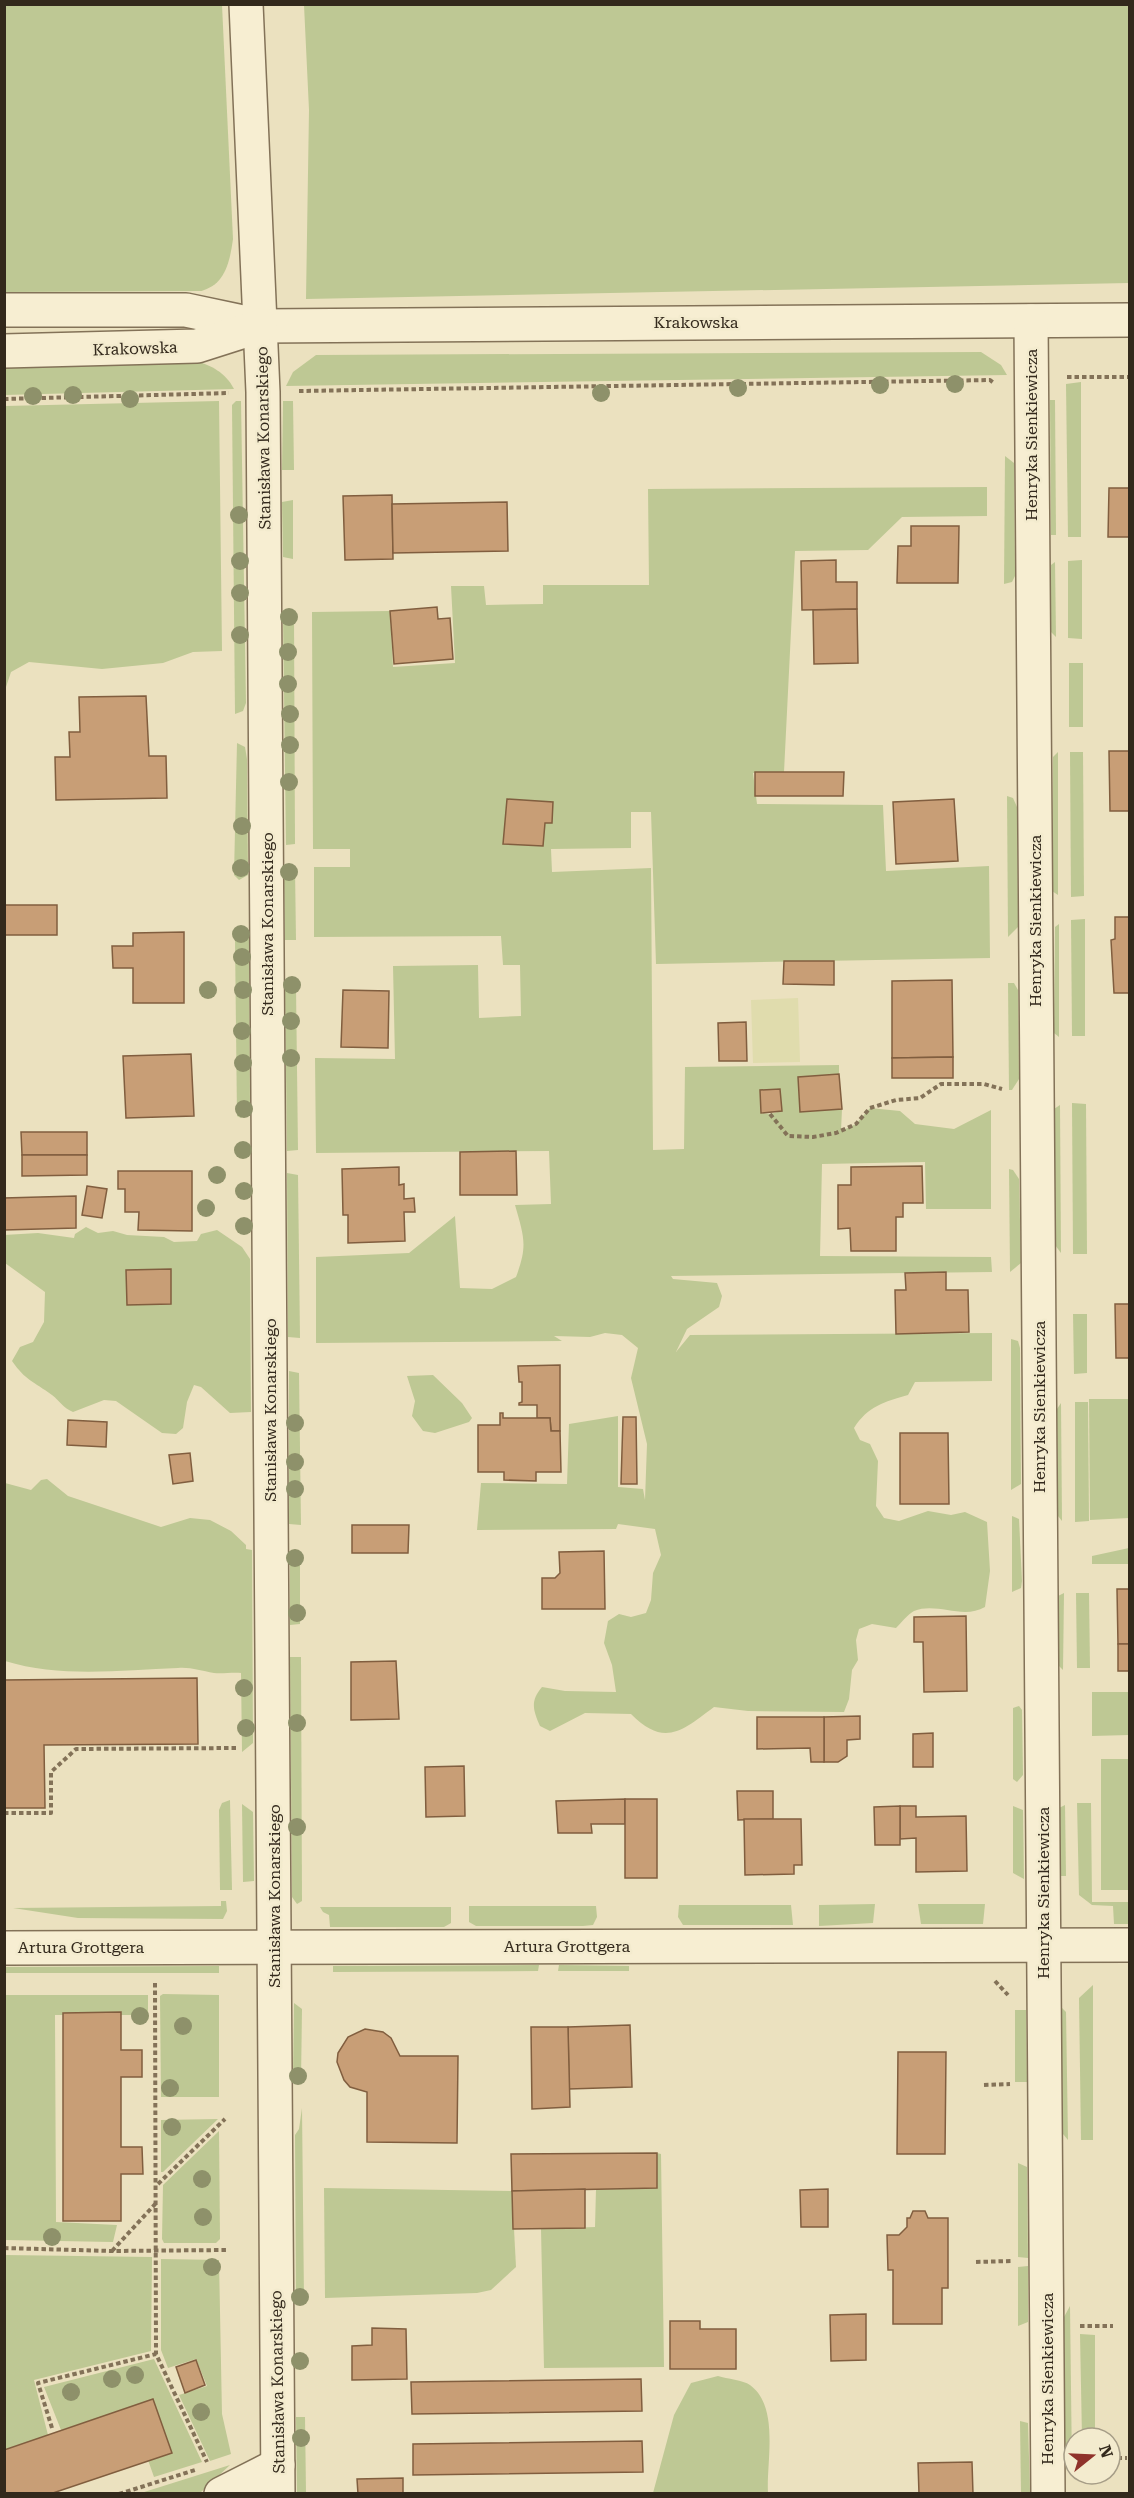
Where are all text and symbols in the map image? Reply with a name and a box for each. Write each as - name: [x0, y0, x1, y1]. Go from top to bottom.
- street label: Krakowska: [654, 313, 739, 332]
- street label: Krakowska: [92, 338, 178, 359]
- street label: Stanisława Konarskiego: [252, 346, 275, 530]
- street label: Henryka Sienkiewicza: [1022, 349, 1041, 521]
- street label: Stanisława Konarskiego: [258, 832, 277, 1016]
- street label: Henryka Sienkiewicza: [1026, 835, 1045, 1007]
- street label: Stanisława Konarskiego: [261, 1318, 280, 1502]
- street label: Henryka Sienkiewicza: [1030, 1321, 1049, 1493]
- street label: Stanisława Konarskiego: [265, 1804, 284, 1988]
- street label: Henryka Sienkiewicza: [1034, 1807, 1053, 1979]
- street label: Artura Grottgera: [504, 1937, 631, 1956]
- street label: Artura Grottgera: [18, 1938, 145, 1957]
- street label: Stanisława Konarskiego: [266, 2290, 289, 2474]
- street label: Henryka Sienkiewicza: [1038, 2293, 1057, 2465]
- north arrow: [1062, 2426, 1122, 2486]
- text: N: [1095, 2443, 1117, 2460]

